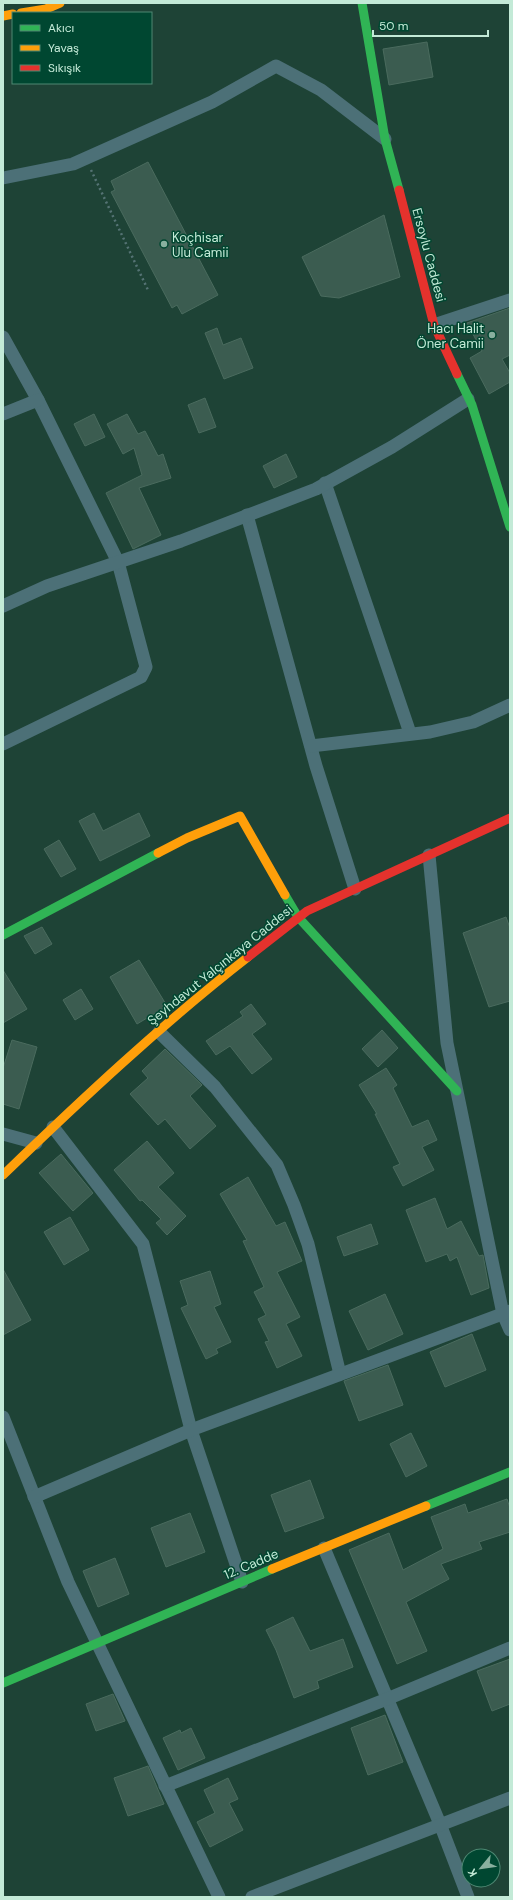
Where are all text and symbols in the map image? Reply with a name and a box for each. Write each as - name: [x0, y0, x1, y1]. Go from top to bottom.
- legend: [12, 12, 152, 84]
- scale bar: [373, 12, 488, 38]
- text: 50 m: [379, 18, 408, 34]
- text: Akıcı: [48, 20, 74, 36]
- text: Yavaş: [48, 40, 79, 56]
- text: Sıkışık: [48, 60, 81, 76]
- street label: Ersoylu Caddesi: [408, 206, 450, 304]
- place label: Koçhisar Ulu Camii: [172, 229, 229, 261]
- marker: Koçhisar Ulu Camii: [159, 239, 169, 249]
- place label: Hacı Halit Öner Camii: [417, 320, 484, 352]
- marker: Hacı Halit Öner Camii: [487, 330, 497, 340]
- street label: Şeyhdavut Yalçınkaya Caddesi: [144, 901, 296, 1029]
- street label: 12. Cadde: [221, 1545, 281, 1583]
- north arrow: [461, 1848, 501, 1888]
- text: K: [464, 1866, 480, 1879]

